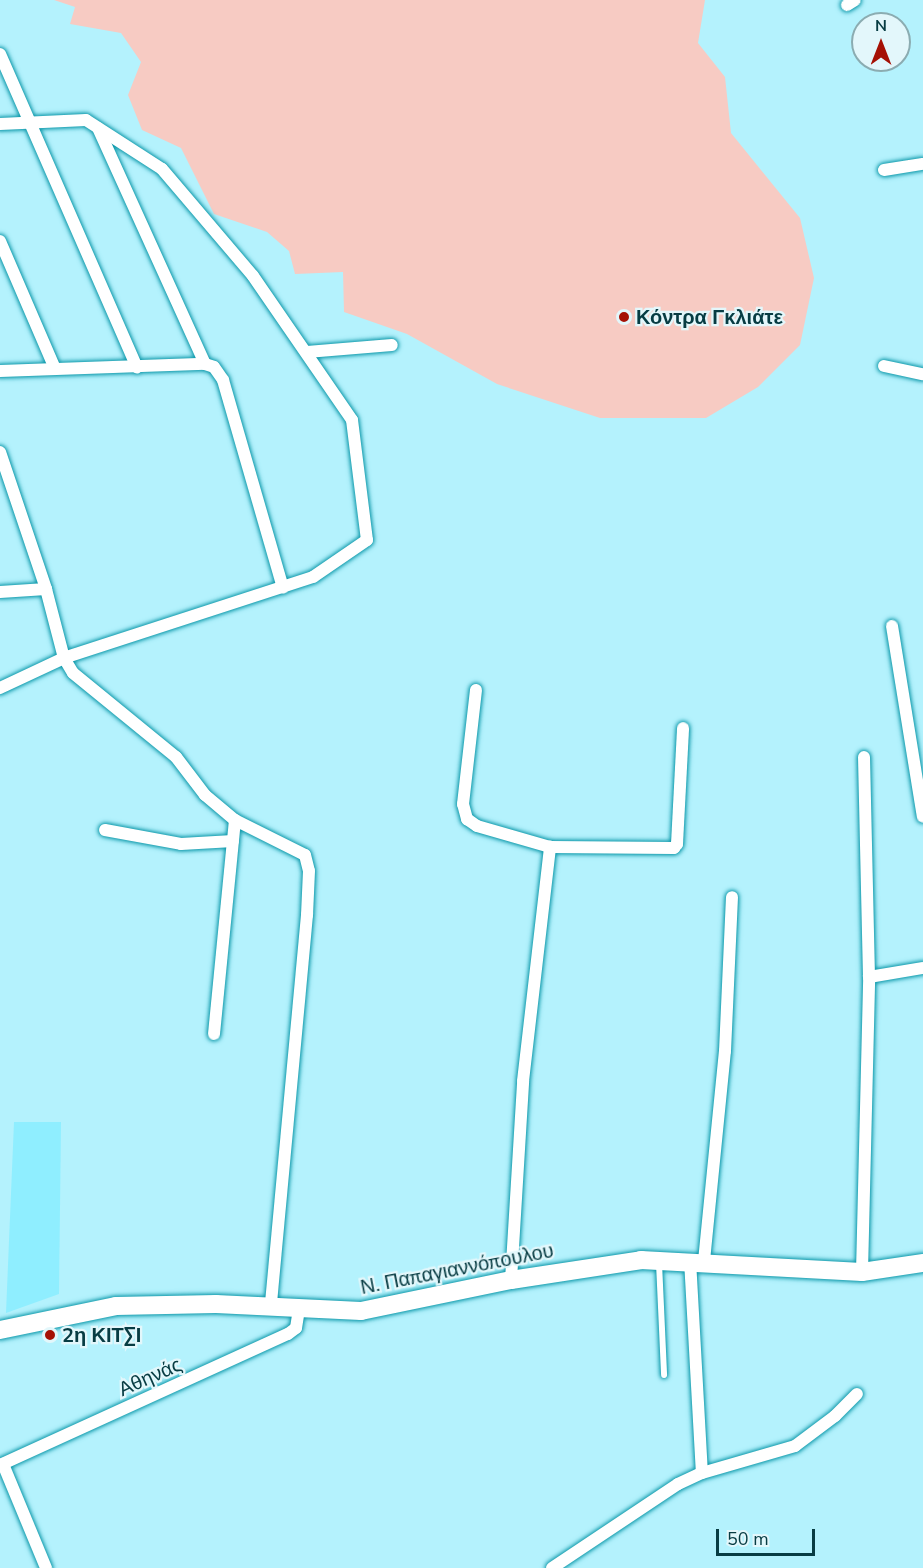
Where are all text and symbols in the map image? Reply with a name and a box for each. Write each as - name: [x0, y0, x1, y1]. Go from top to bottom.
- north arrow: [851, 12, 911, 72]
- text: N: [875, 15, 887, 37]
- place label: Κόντρα Γκλιάτε: [636, 305, 783, 329]
- marker: Κόντρα Γκλιάτε: [617, 310, 631, 324]
- street label: Ν. Παπαγιαννόπουλου: [358, 1239, 556, 1299]
- place label: 2η ΚΙΤΣΙ: [62, 1323, 141, 1347]
- marker: 2η ΚΙΤΣΙ: [43, 1328, 57, 1342]
- street label: Αθηνάς: [115, 1352, 185, 1402]
- scale bar: [719, 1517, 818, 1555]
- text: 50 m: [727, 1527, 769, 1551]

